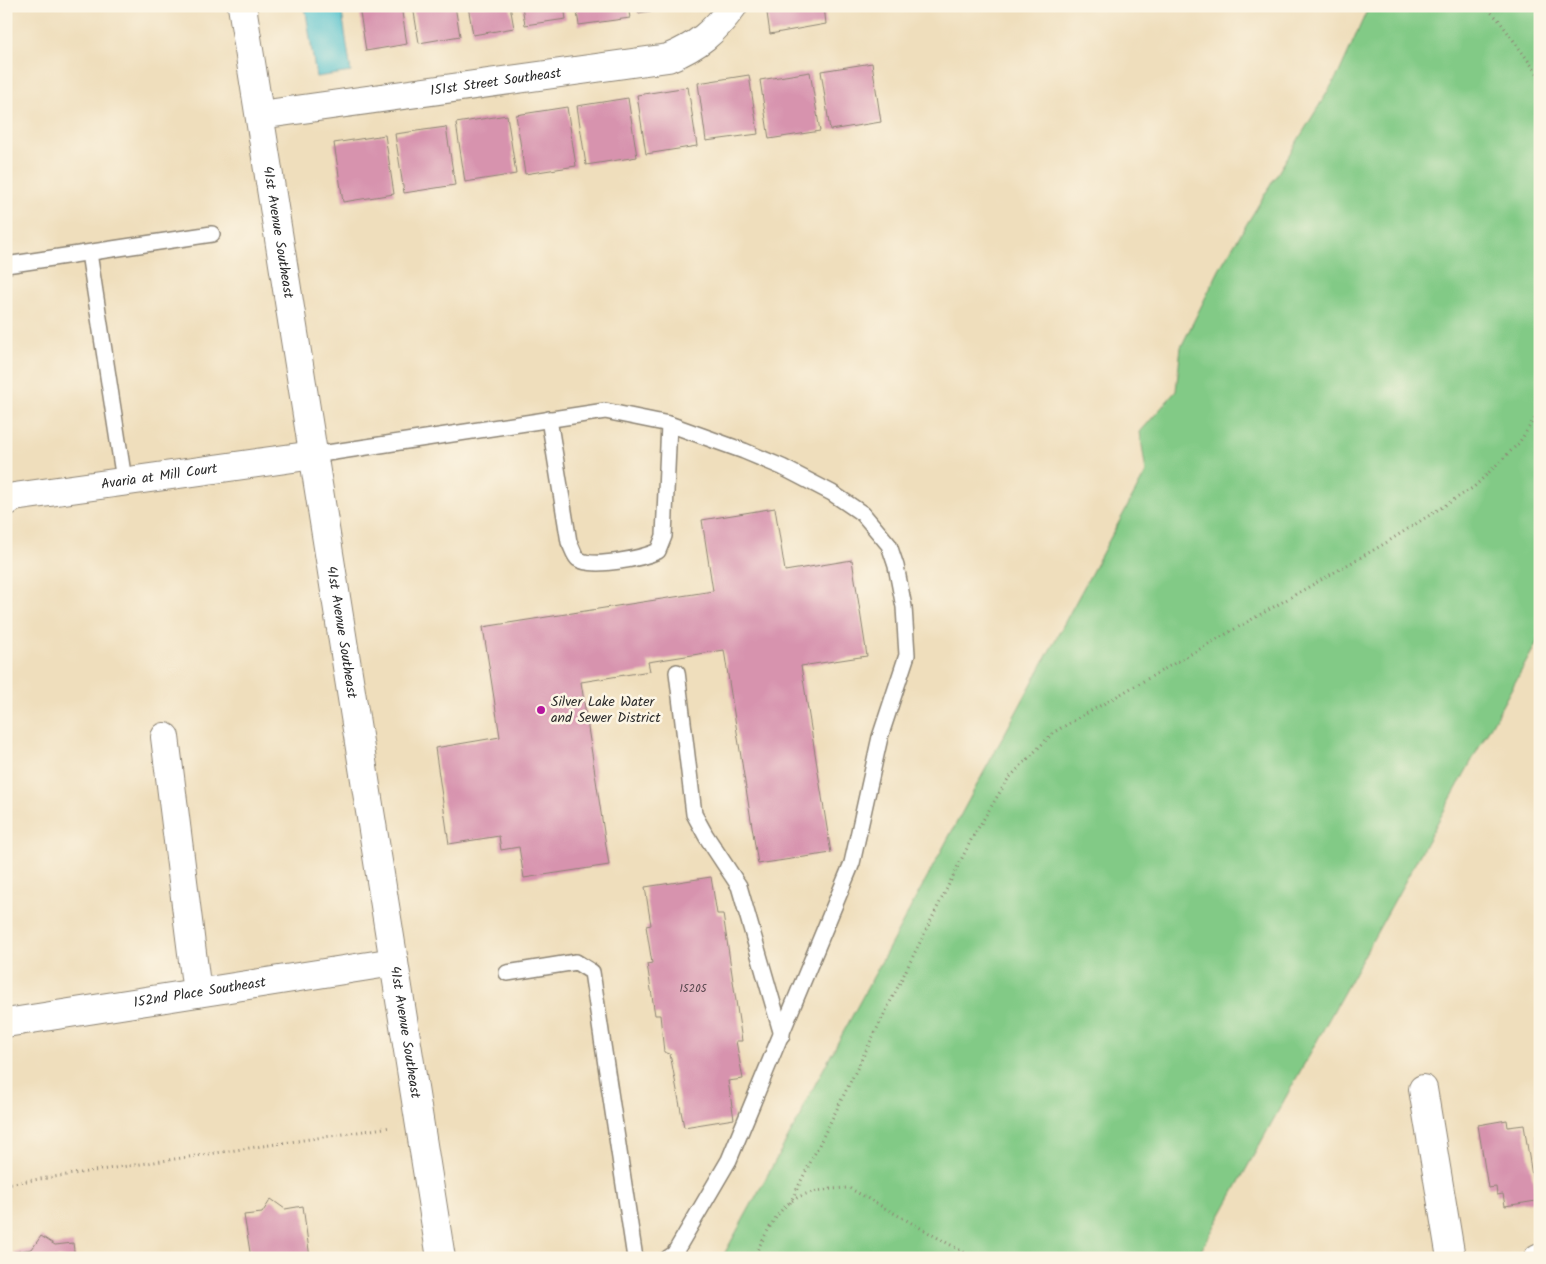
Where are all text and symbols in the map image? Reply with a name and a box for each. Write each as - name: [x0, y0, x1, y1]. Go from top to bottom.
- street label: 151st Street Southeast: [429, 62, 563, 102]
- street label: 41st Avenue Southeast: [257, 164, 299, 301]
- street label: Avaria at Mill Court: [100, 458, 219, 496]
- street label: 41st Avenue Southeast: [320, 564, 363, 700]
- place label: Silver Lake Water and Sewer District: [551, 691, 661, 729]
- marker: Silver Lake Water and Sewer District: [535, 704, 547, 716]
- street label: 41st Avenue Southeast: [384, 964, 427, 1100]
- street label: 152nd Place Southeast: [132, 971, 268, 1014]
- house number: 15205: [679, 980, 708, 998]

